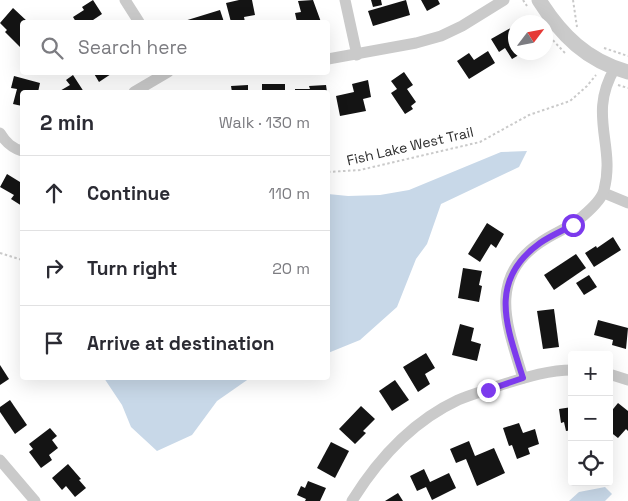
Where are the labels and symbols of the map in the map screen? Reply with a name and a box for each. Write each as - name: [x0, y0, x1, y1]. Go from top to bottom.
- north arrow: [508, 15, 553, 60]
- street label: Fish Lake West Trail: [345, 123, 475, 169]
- route start: [562, 214, 585, 237]
- route end: [477, 379, 500, 402]

